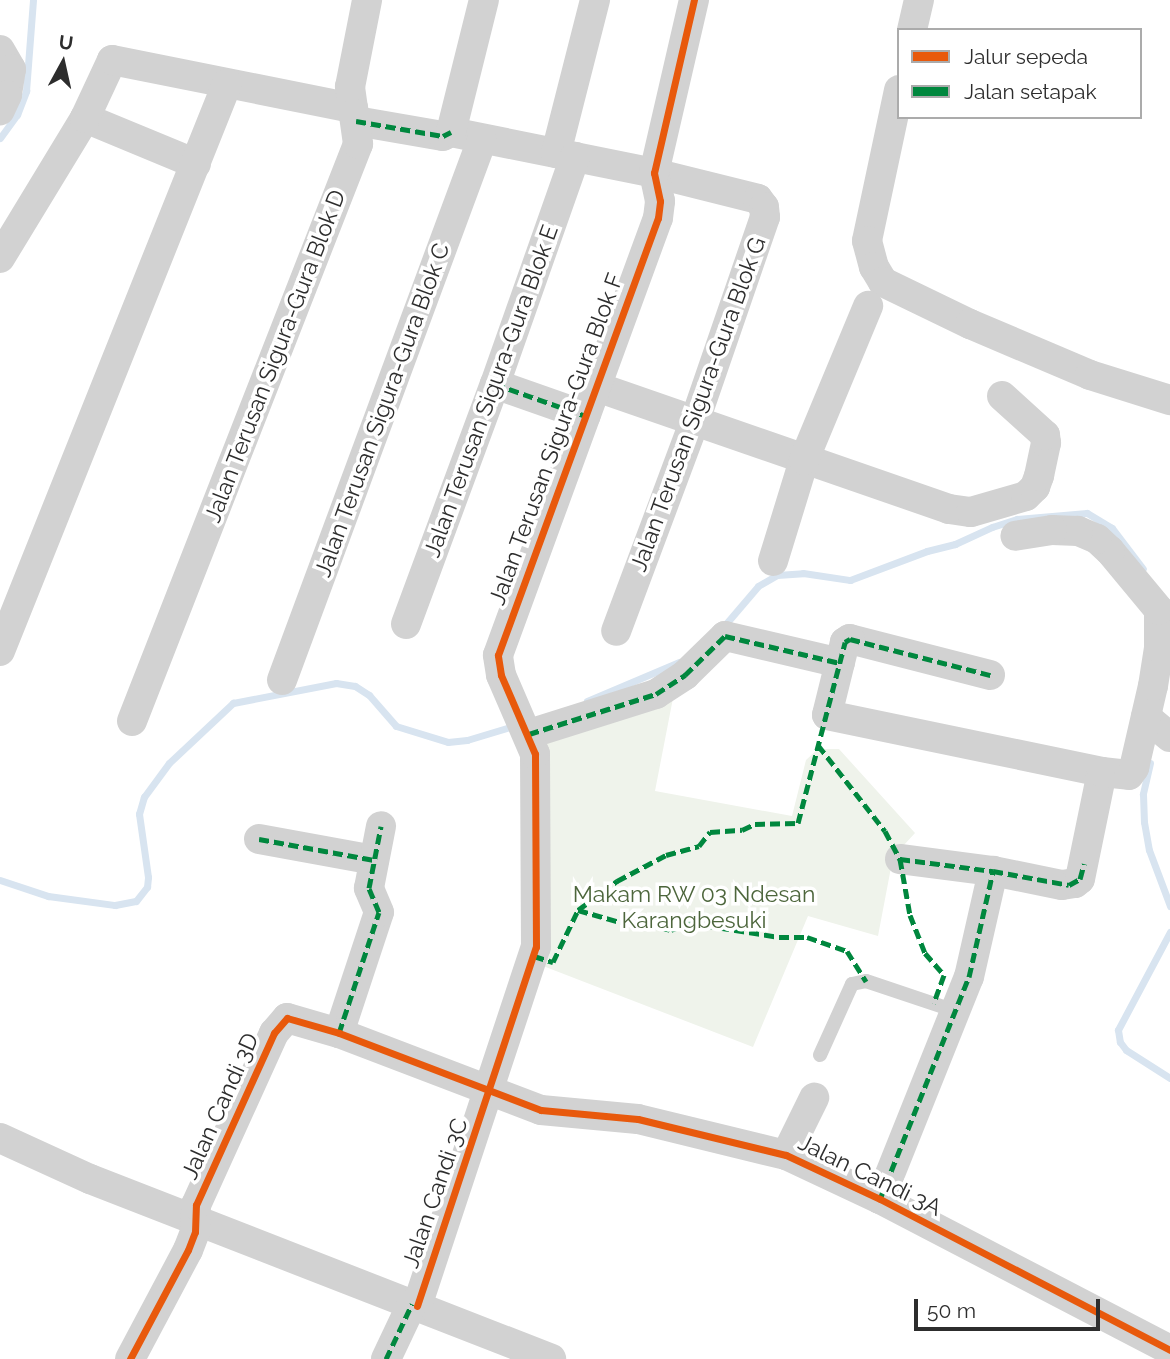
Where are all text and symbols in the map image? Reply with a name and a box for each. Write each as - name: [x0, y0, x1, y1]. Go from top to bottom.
- north arrow: [28, 28, 98, 98]
- legend: [897, 28, 1142, 119]
- text: U: [57, 30, 75, 54]
- text: Jalur sepeda: [964, 44, 1088, 69]
- text: Jalan setapak: [964, 79, 1097, 104]
- street label: Jalan Terusan Sigura-Gura Blok D: [199, 186, 351, 526]
- street label: Jalan Terusan Sigura-Gura Blok E: [418, 221, 564, 561]
- street label: Jalan Terusan Sigura-Gura Blok G: [624, 233, 772, 575]
- street label: Jalan Terusan Sigura-Gura Blok C: [309, 239, 455, 581]
- street label: Jalan Terusan Sigura-Gura Blok F: [483, 269, 629, 609]
- park label: Makam RW 03 Ndesan Karangbesuki: [572, 880, 816, 934]
- street label: Jalan Candi 3D: [175, 1029, 265, 1183]
- street label: Jalan Candi 3C: [396, 1115, 474, 1271]
- street label: Jalan Candi 3A: [794, 1128, 946, 1222]
- scale bar: [918, 1286, 1104, 1330]
- text: 50 m: [927, 1298, 976, 1323]

